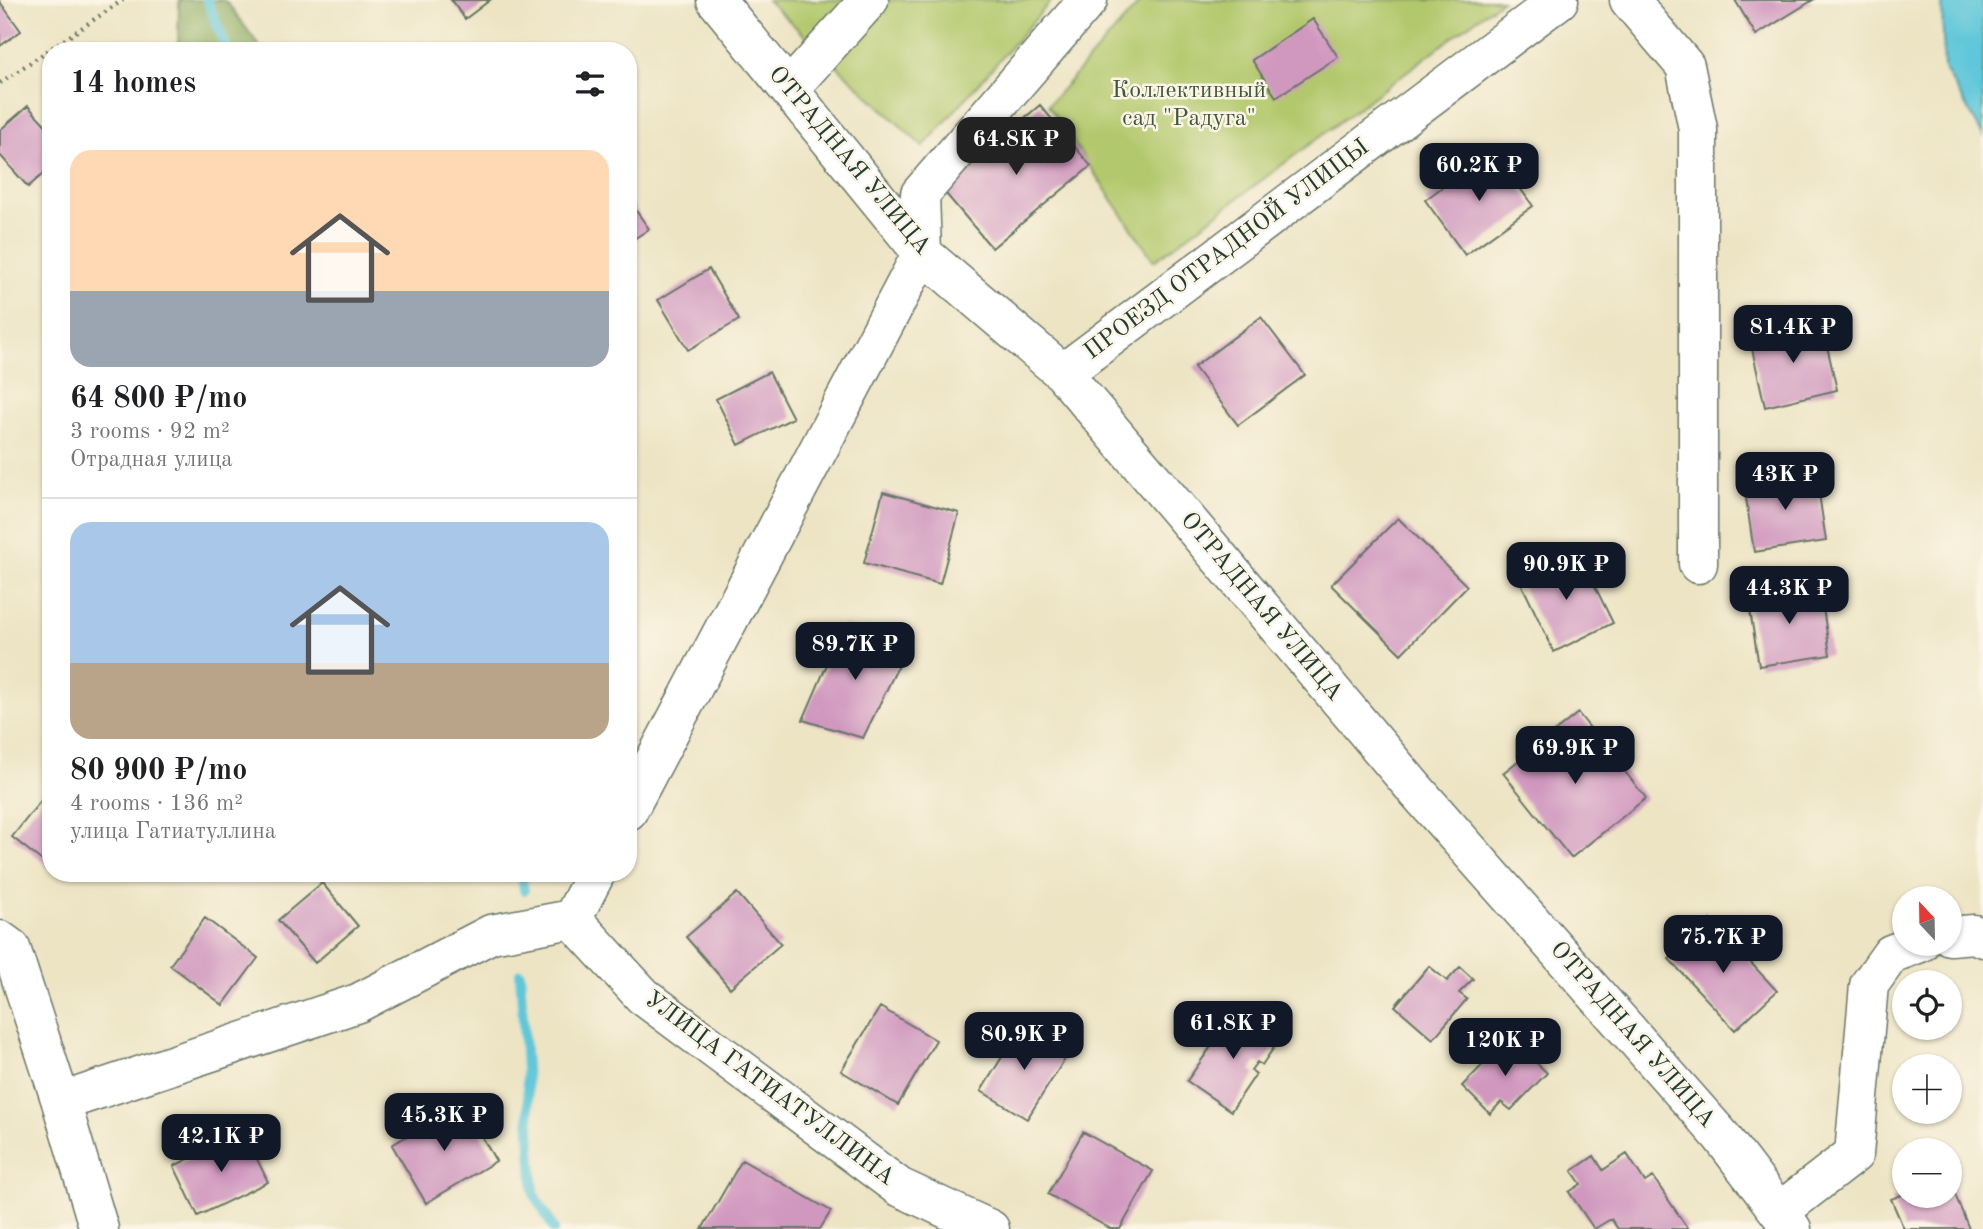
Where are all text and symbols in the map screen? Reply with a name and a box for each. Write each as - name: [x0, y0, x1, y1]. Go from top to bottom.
- street label: ОТРАДНАЯ УЛИЦА: [763, 62, 935, 260]
- icon: filters: [571, 65, 609, 103]
- text: 14 homes: [70, 69, 196, 99]
- park label: Коллективный сад "Радуга": [1112, 79, 1266, 131]
- pin: 64.8K ₽: [951, 118, 1081, 177]
- text: 64.8K ₽: [973, 128, 1059, 151]
- street label: ПРОЕЗД ОТРАДНОЙ УЛИЦЫ: [1077, 131, 1374, 365]
- pin: 60.2K ₽: [1414, 144, 1544, 203]
- text: 60.2K ₽: [1436, 154, 1522, 177]
- icon: home: [277, 195, 403, 321]
- pin: 81.4K ₽: [1728, 306, 1858, 365]
- text: 81.4K ₽: [1750, 316, 1836, 339]
- text: 64 800 ₽/mo: [70, 384, 247, 414]
- text: 3 rooms · 92 m²: [70, 420, 230, 443]
- text: Отрадная улица: [70, 448, 233, 471]
- pin: 43K ₽: [1736, 452, 1834, 512]
- text: 43K ₽: [1752, 463, 1818, 486]
- street label: ОТРАДНАЯ УЛИЦА: [1175, 508, 1347, 706]
- pin: 90.9K ₽: [1501, 542, 1631, 602]
- text: 90.9K ₽: [1523, 553, 1609, 576]
- pin: 44.3K ₽: [1724, 566, 1854, 626]
- icon: home: [277, 567, 403, 693]
- text: 44.3K ₽: [1746, 577, 1832, 600]
- pin: 89.7K ₽: [790, 622, 920, 682]
- text: 89.7K ₽: [812, 633, 898, 656]
- pin: 69.9K ₽: [1510, 726, 1640, 786]
- text: 69.9K ₽: [1532, 737, 1618, 760]
- text: 80 900 ₽/mo: [70, 756, 247, 786]
- text: 4 rooms · 136 m²: [70, 792, 243, 815]
- text: улица Гатиатуллина: [70, 820, 276, 843]
- north arrow: [1892, 886, 1962, 956]
- map controls: [1892, 886, 1962, 1208]
- pin: 75.7K ₽: [1658, 916, 1788, 975]
- text: 75.7K ₽: [1680, 926, 1766, 949]
- street label: ОТРАДНАЯ УЛИЦА: [1545, 937, 1719, 1133]
- button: locate: [1892, 970, 1962, 1040]
- street label: УЛИЦА ГАТИАТУЛЛИНА: [640, 987, 898, 1191]
- pin: 61.8K ₽: [1168, 1002, 1298, 1061]
- pin: 80.9K ₽: [959, 1012, 1089, 1072]
- text: 61.8K ₽: [1190, 1012, 1276, 1035]
- pin: 120K ₽: [1448, 1018, 1562, 1078]
- text: 80.9K ₽: [981, 1023, 1067, 1046]
- text: 120K ₽: [1465, 1029, 1545, 1052]
- button: +: [1892, 1054, 1962, 1124]
- pin: 45.3K ₽: [379, 1094, 509, 1153]
- text: 45.3K ₽: [401, 1104, 487, 1127]
- pin: 42.1K ₽: [156, 1114, 286, 1174]
- text: 42.1K ₽: [178, 1125, 264, 1148]
- button: −: [1892, 1138, 1962, 1208]

